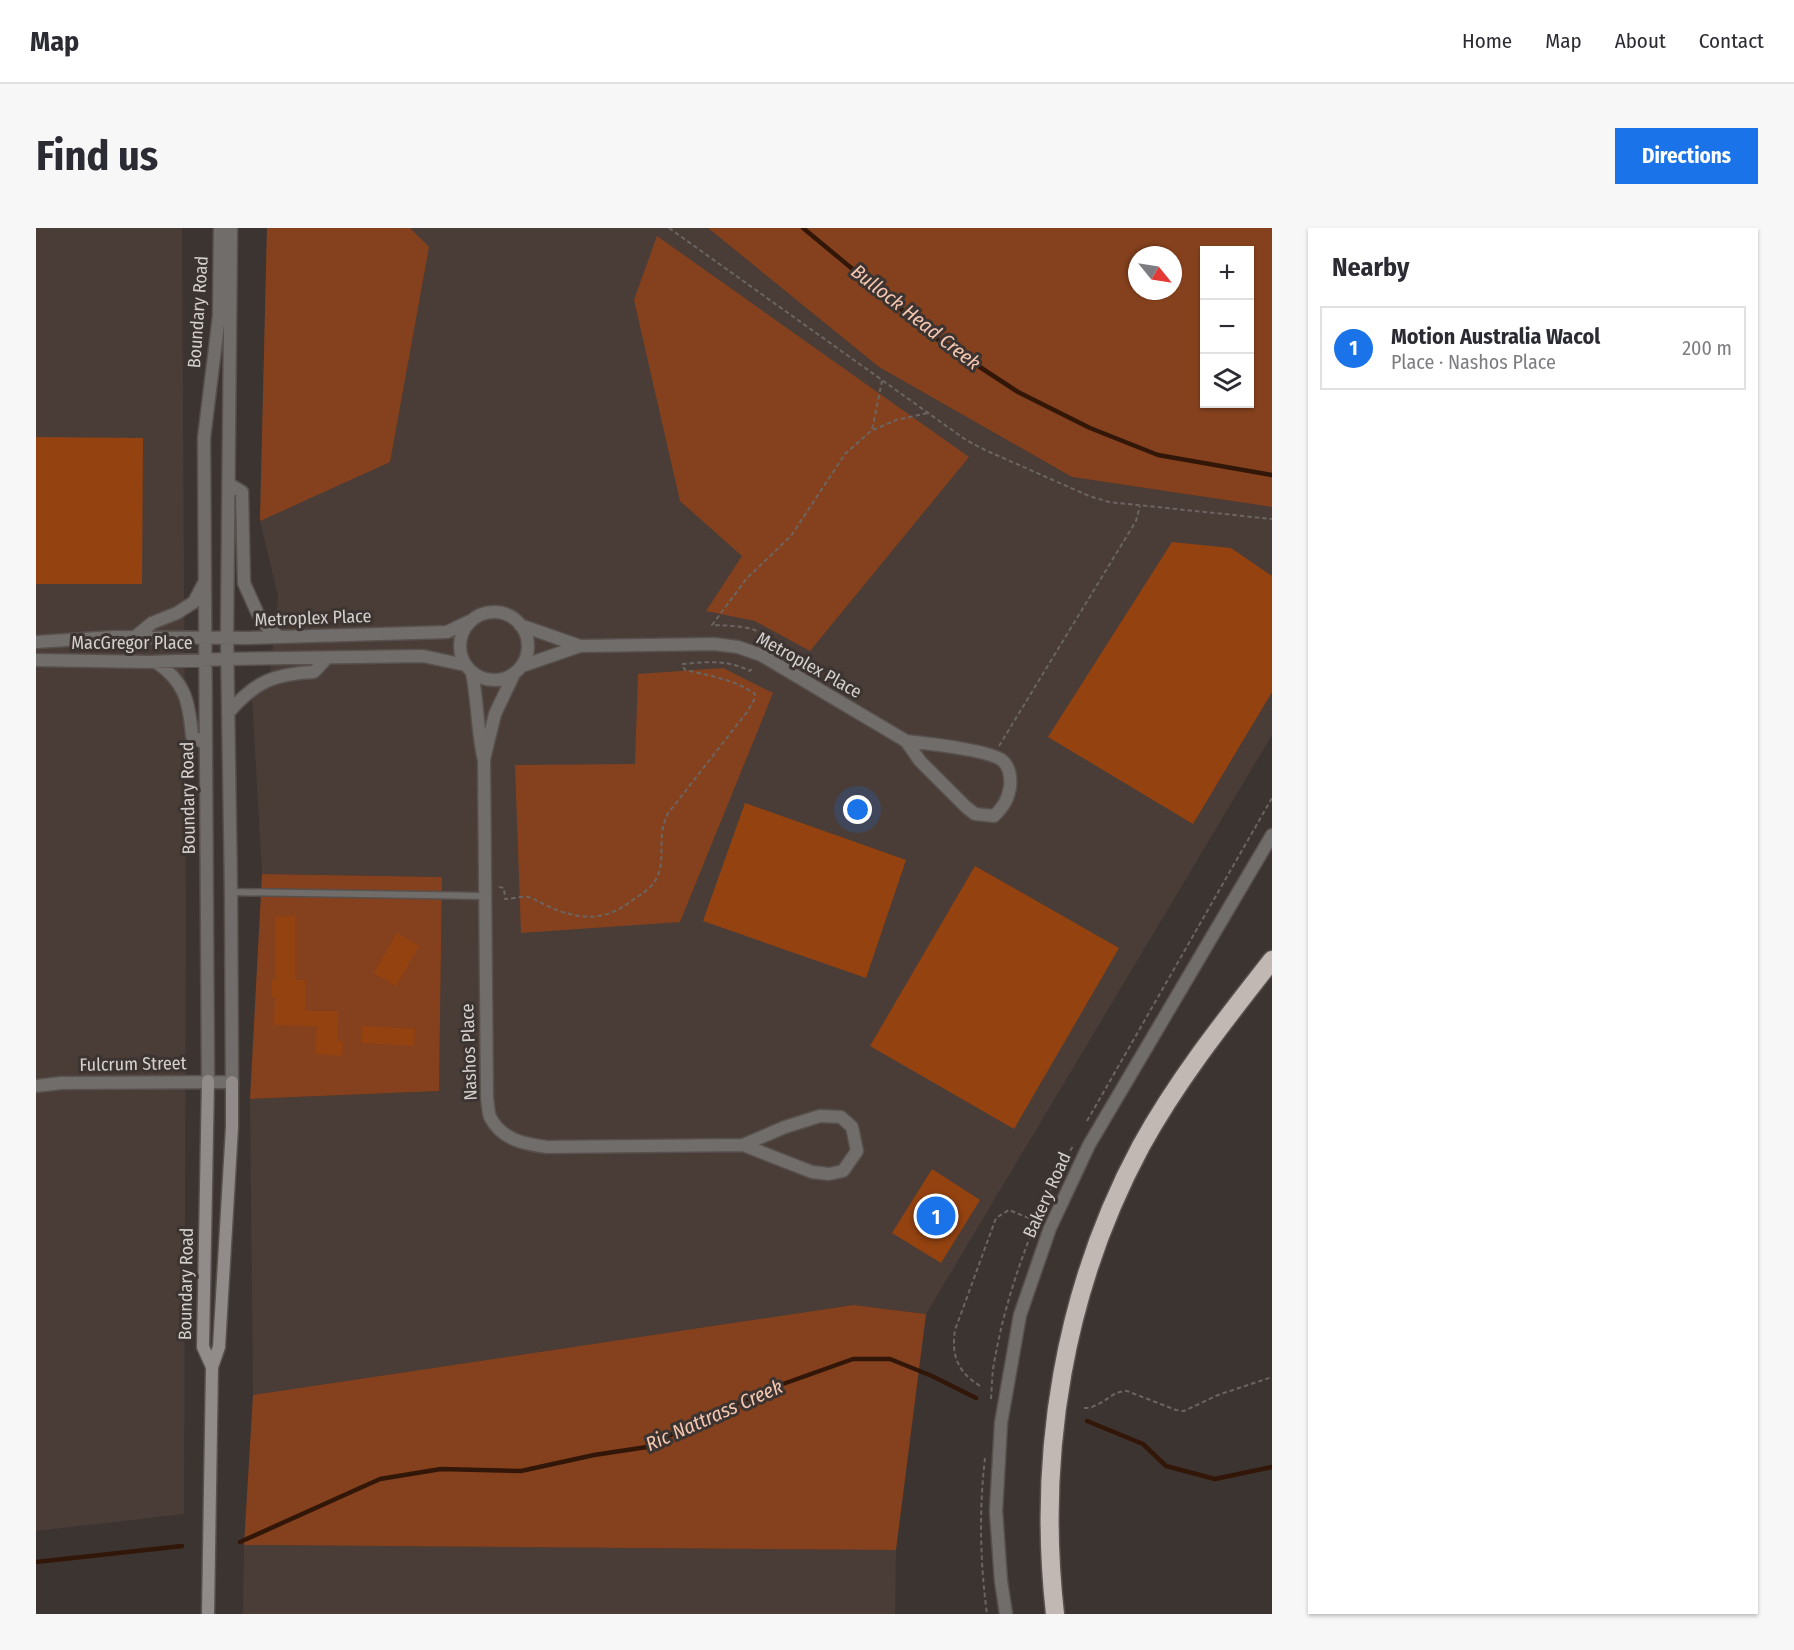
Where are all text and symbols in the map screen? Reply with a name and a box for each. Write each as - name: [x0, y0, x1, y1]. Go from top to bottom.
- text: Map: [30, 25, 79, 58]
- text: Home: [1462, 28, 1512, 54]
- text: Map: [1545, 28, 1582, 54]
- text: About: [1615, 28, 1666, 54]
- text: Contact: [1699, 28, 1764, 54]
- button: Directions: [1615, 128, 1758, 184]
- text: Find us: [36, 131, 158, 181]
- north arrow: [1128, 246, 1182, 300]
- map controls: [1200, 246, 1254, 408]
- button: +: [1200, 246, 1254, 300]
- text: Nearby: [1332, 252, 1409, 283]
- street label: Boundary Road: [183, 255, 213, 369]
- water label: Bullock Head Creek: [847, 259, 985, 375]
- button: −: [1200, 300, 1254, 354]
- text: Motion Australia Wacol: [1391, 323, 1600, 350]
- text: 1: [1349, 336, 1358, 360]
- text: 200 m: [1682, 336, 1732, 360]
- text: Place · Nashos Place: [1391, 350, 1556, 374]
- button: layers: [1200, 354, 1254, 408]
- street label: Metroplex Place: [254, 605, 372, 631]
- street label: Metroplex Place: [753, 627, 866, 703]
- street label: MacGregor Place: [71, 632, 193, 654]
- street label: Boundary Road: [176, 742, 200, 854]
- your location: [843, 795, 872, 824]
- street label: Nashos Place: [456, 1003, 482, 1101]
- street label: Fulcrum Street: [79, 1052, 187, 1076]
- street label: Bakery Road: [1018, 1149, 1076, 1241]
- pin: 1: [916, 1194, 956, 1238]
- street label: Boundary Road: [174, 1228, 198, 1340]
- water label: Ric Nattrass Creek: [642, 1374, 786, 1456]

